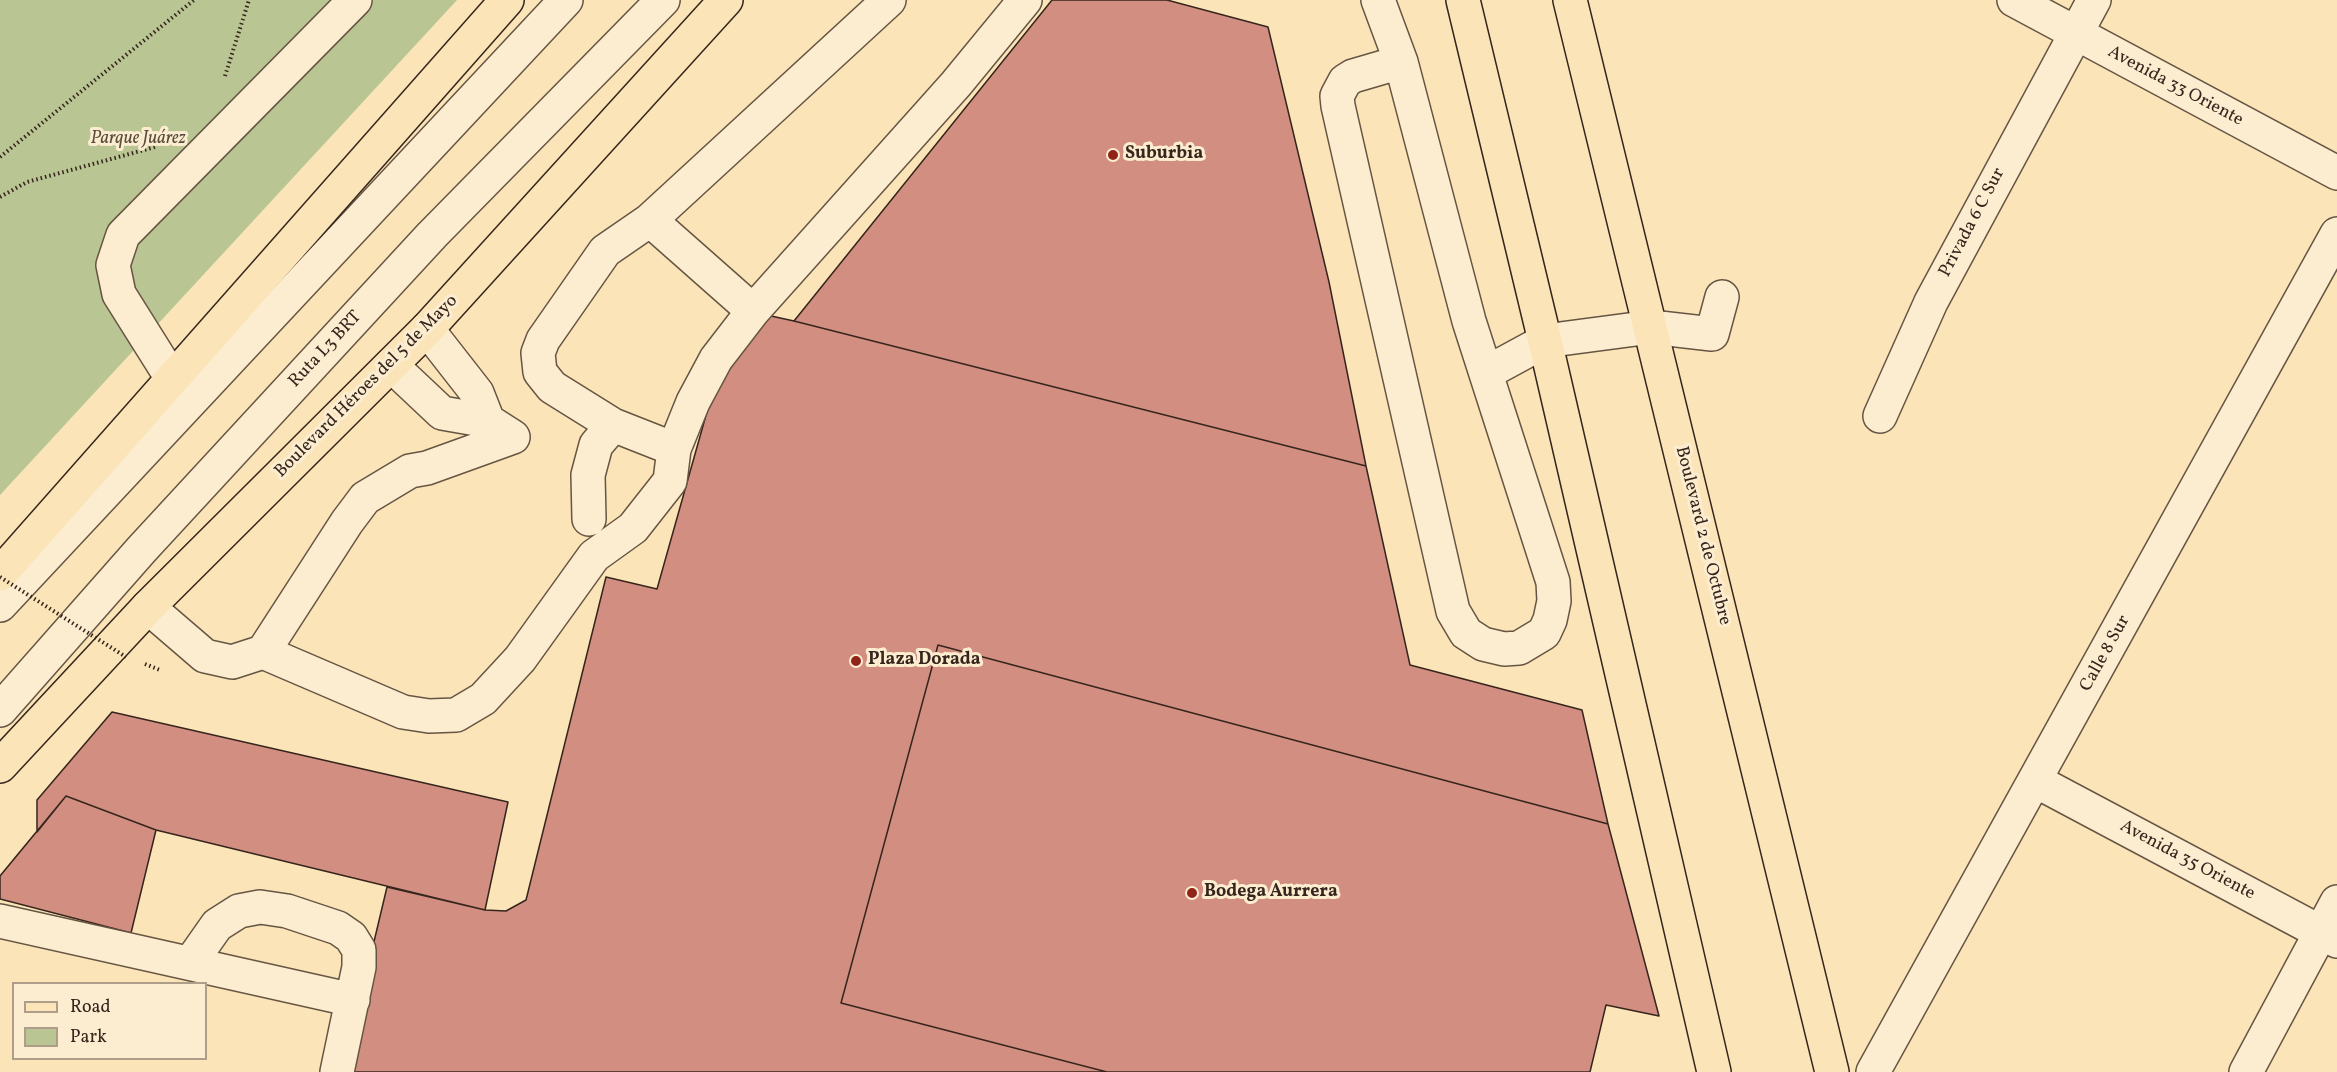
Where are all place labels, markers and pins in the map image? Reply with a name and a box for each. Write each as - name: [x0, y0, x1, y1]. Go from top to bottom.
- place label: Suburbia: [1125, 144, 1203, 166]
- marker: Suburbia: [1106, 148, 1120, 162]
- place label: Plaza Dorada: [868, 650, 981, 672]
- marker: Plaza Dorada: [849, 654, 863, 668]
- place label: Bodega Aurrera: [1204, 882, 1338, 904]
- marker: Bodega Aurrera: [1185, 886, 1199, 900]

